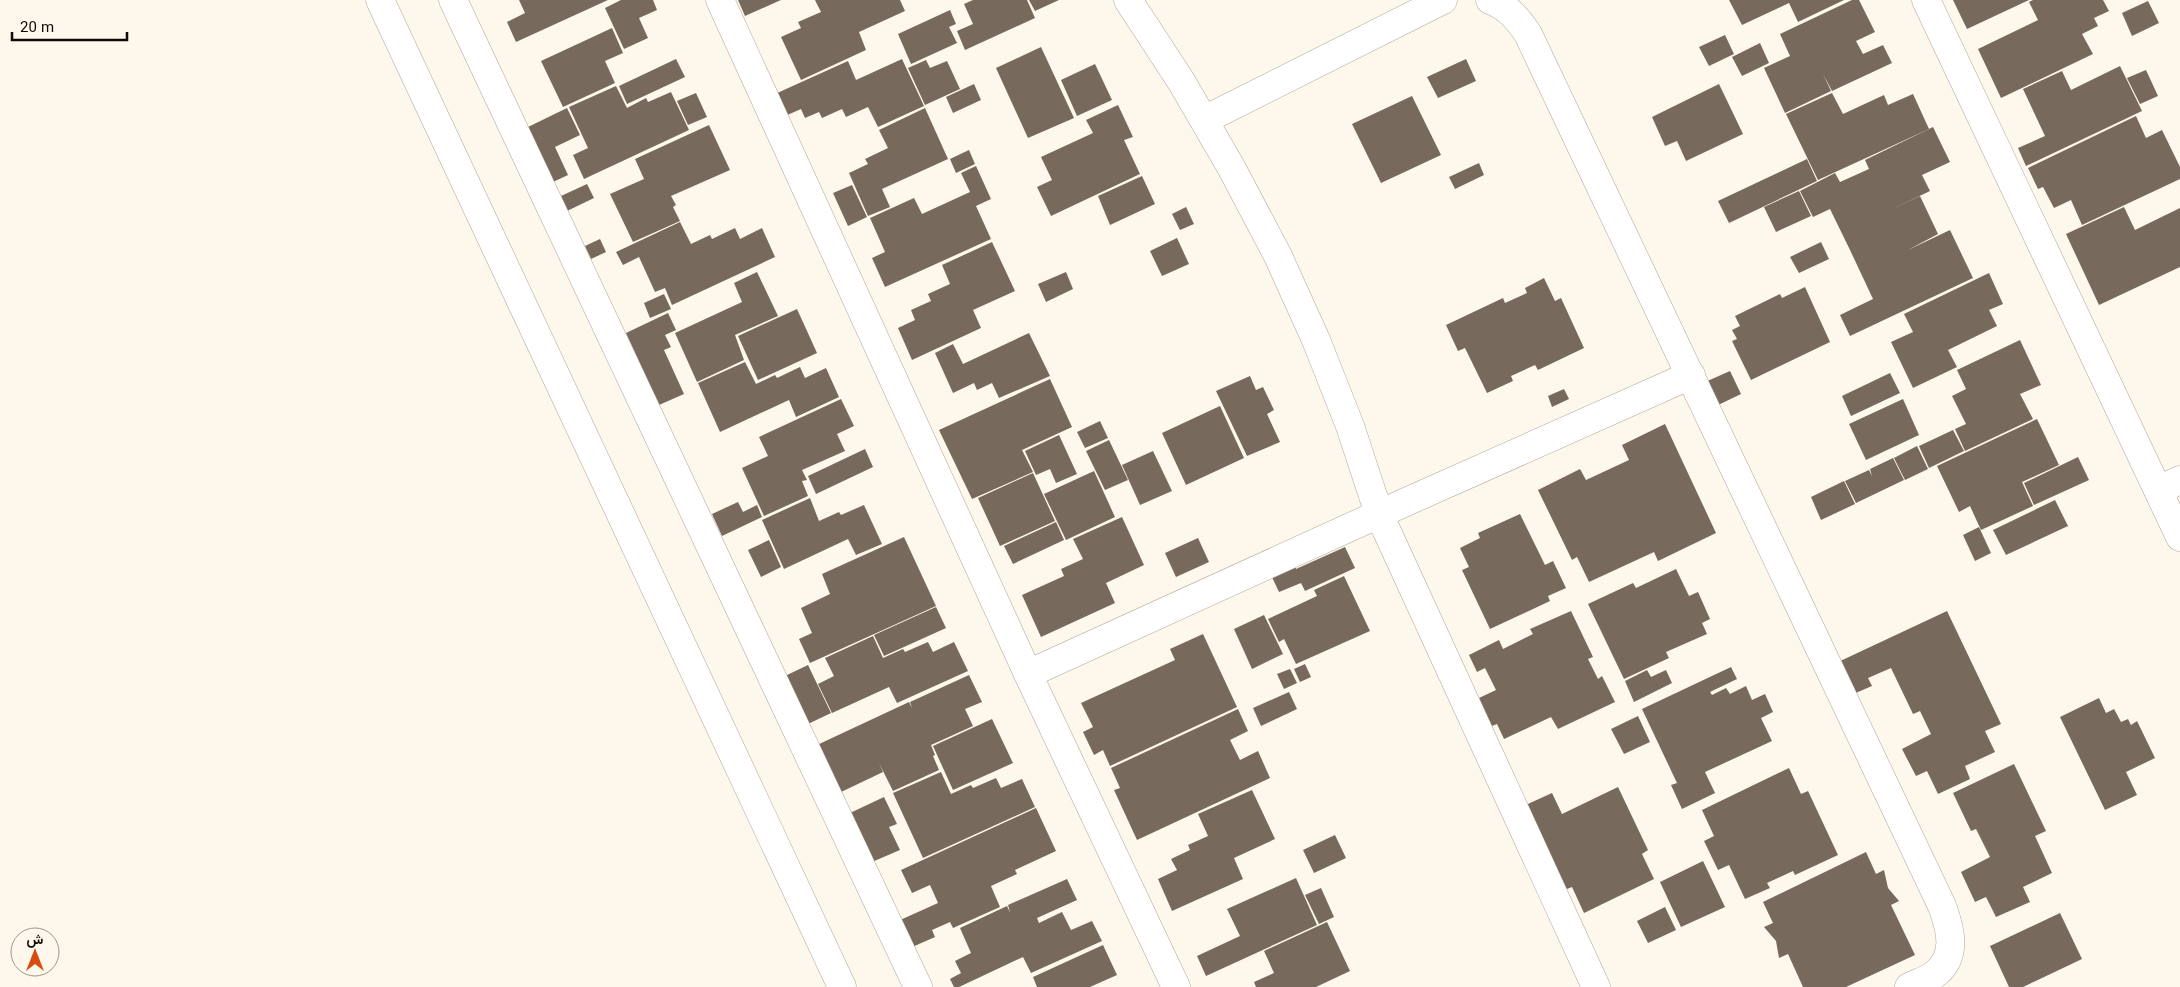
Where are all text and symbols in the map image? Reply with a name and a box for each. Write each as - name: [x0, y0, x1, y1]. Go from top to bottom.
- scale bar: [12, 10, 128, 42]
- text: 20 m: [20, 17, 54, 40]
- north arrow: [10, 927, 60, 977]
- text: ش: [27, 930, 44, 952]

